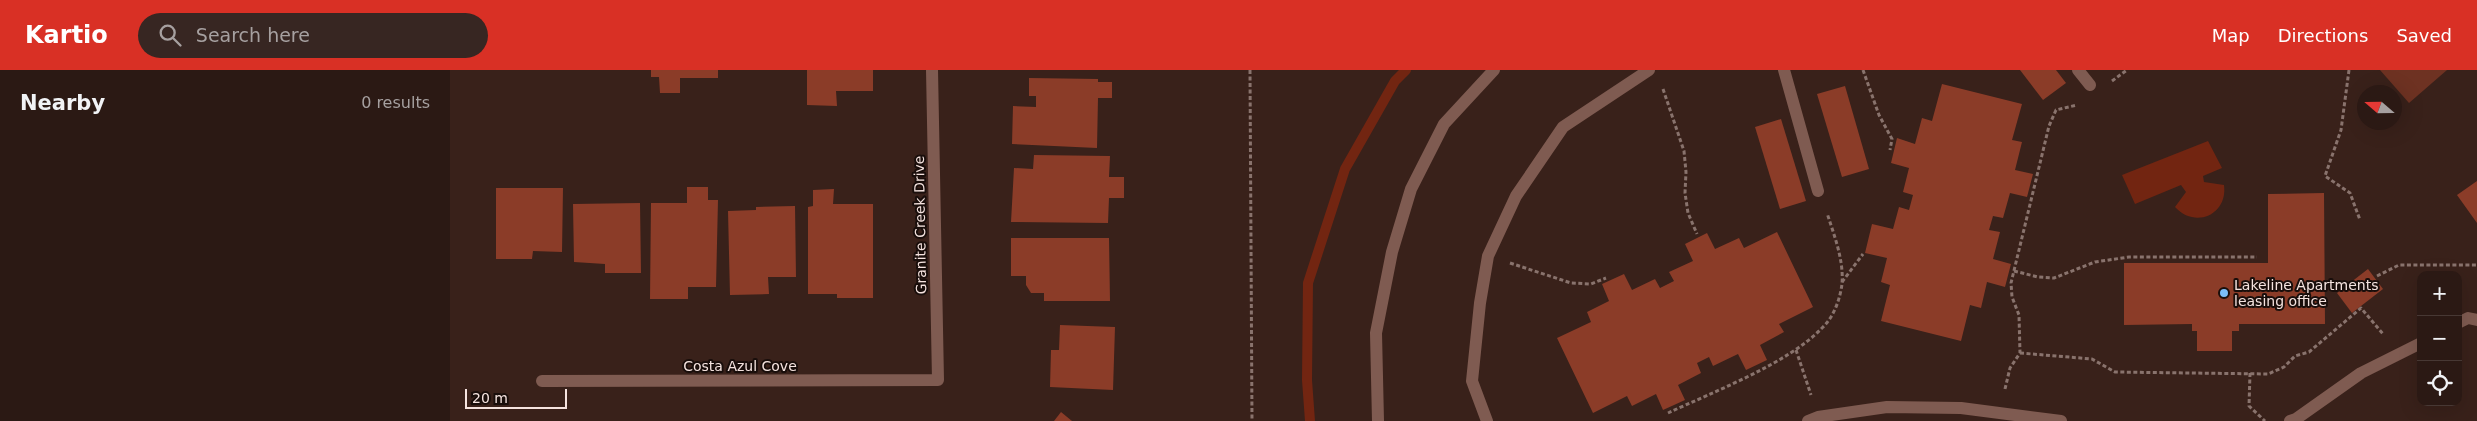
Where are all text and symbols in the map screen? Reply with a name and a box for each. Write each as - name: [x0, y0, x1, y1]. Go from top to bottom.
- search box: [138, 13, 488, 58]
- text: Kartio: [25, 21, 108, 49]
- icon: search: [156, 21, 184, 49]
- text: Search here: [196, 24, 310, 46]
- text: Map: [2212, 25, 2250, 46]
- text: Directions: [2278, 25, 2368, 46]
- text: Saved: [2396, 25, 2452, 46]
- north arrow: [2357, 85, 2402, 130]
- text: Nearby: [20, 91, 105, 115]
- text: 0 results: [361, 93, 430, 112]
- street label: Granite Creek Drive: [911, 155, 929, 295]
- map controls: [2417, 271, 2462, 406]
- button: +: [2417, 271, 2462, 316]
- place label: Lakeline Apartments leasing office: [2234, 277, 2379, 309]
- marker: Lakeline Apartments leasing office: [2218, 287, 2230, 299]
- button: −: [2417, 316, 2462, 361]
- street label: Costa Azul Cove: [683, 358, 797, 374]
- button: locate: [2417, 361, 2462, 406]
- scale bar: [465, 386, 568, 409]
- text: 20 m: [472, 390, 508, 406]

